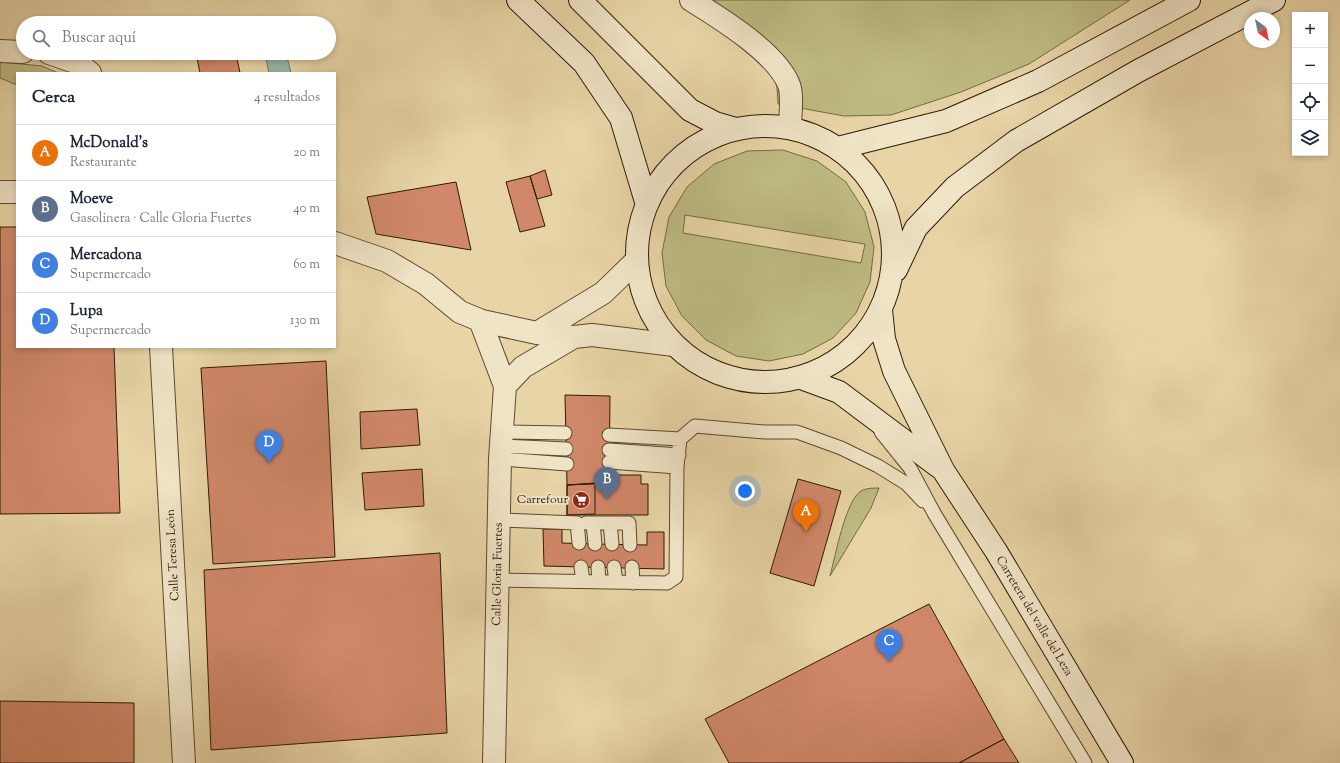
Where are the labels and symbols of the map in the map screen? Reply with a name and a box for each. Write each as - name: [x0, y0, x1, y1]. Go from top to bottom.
- north arrow: [1244, 12, 1280, 48]
- pin: D: [256, 430, 282, 463]
- pin: B: [594, 467, 620, 500]
- your location: [735, 481, 755, 501]
- supermarket icon: Carrefour: [571, 490, 591, 510]
- place label: Carrefour: [517, 491, 568, 509]
- pin: A: [793, 499, 819, 532]
- street label: Calle Teresa León: [162, 509, 184, 601]
- street label: Calle Gloria Fuertes: [488, 522, 508, 626]
- street label: Carretera del valle del Leza: [991, 553, 1077, 680]
- pin: C: [876, 629, 902, 662]

